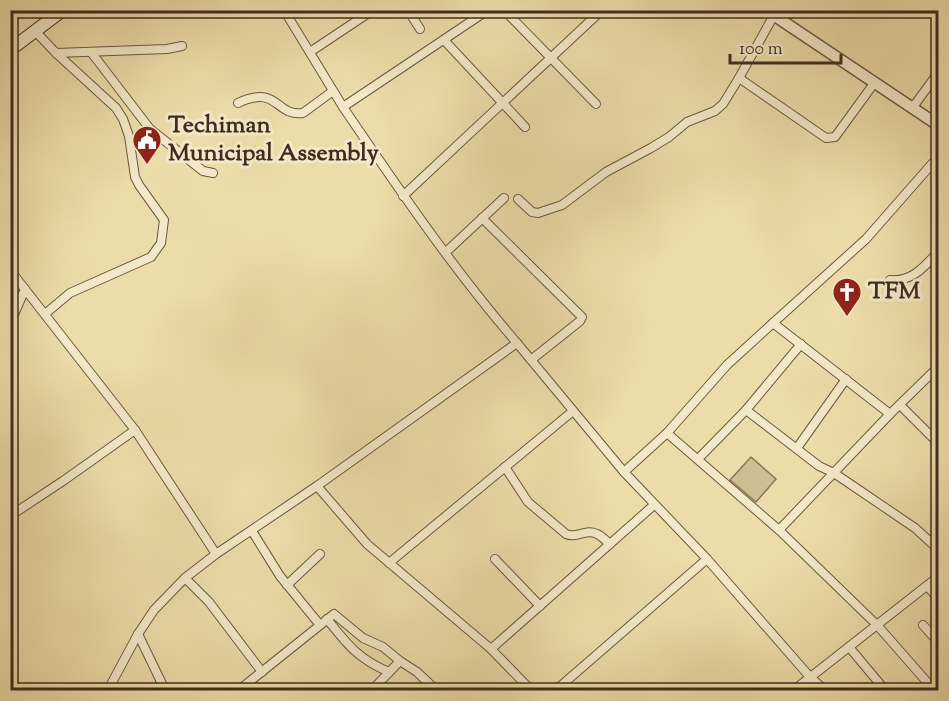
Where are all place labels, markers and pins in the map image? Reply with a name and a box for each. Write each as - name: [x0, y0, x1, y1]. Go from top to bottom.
- place label: Techiman Municipal Assembly: [168, 109, 379, 171]
- public building icon: Techiman Municipal Assembly: [131, 124, 163, 166]
- place label: TFM: [868, 275, 921, 309]
- church icon: TFM: [831, 276, 863, 318]

